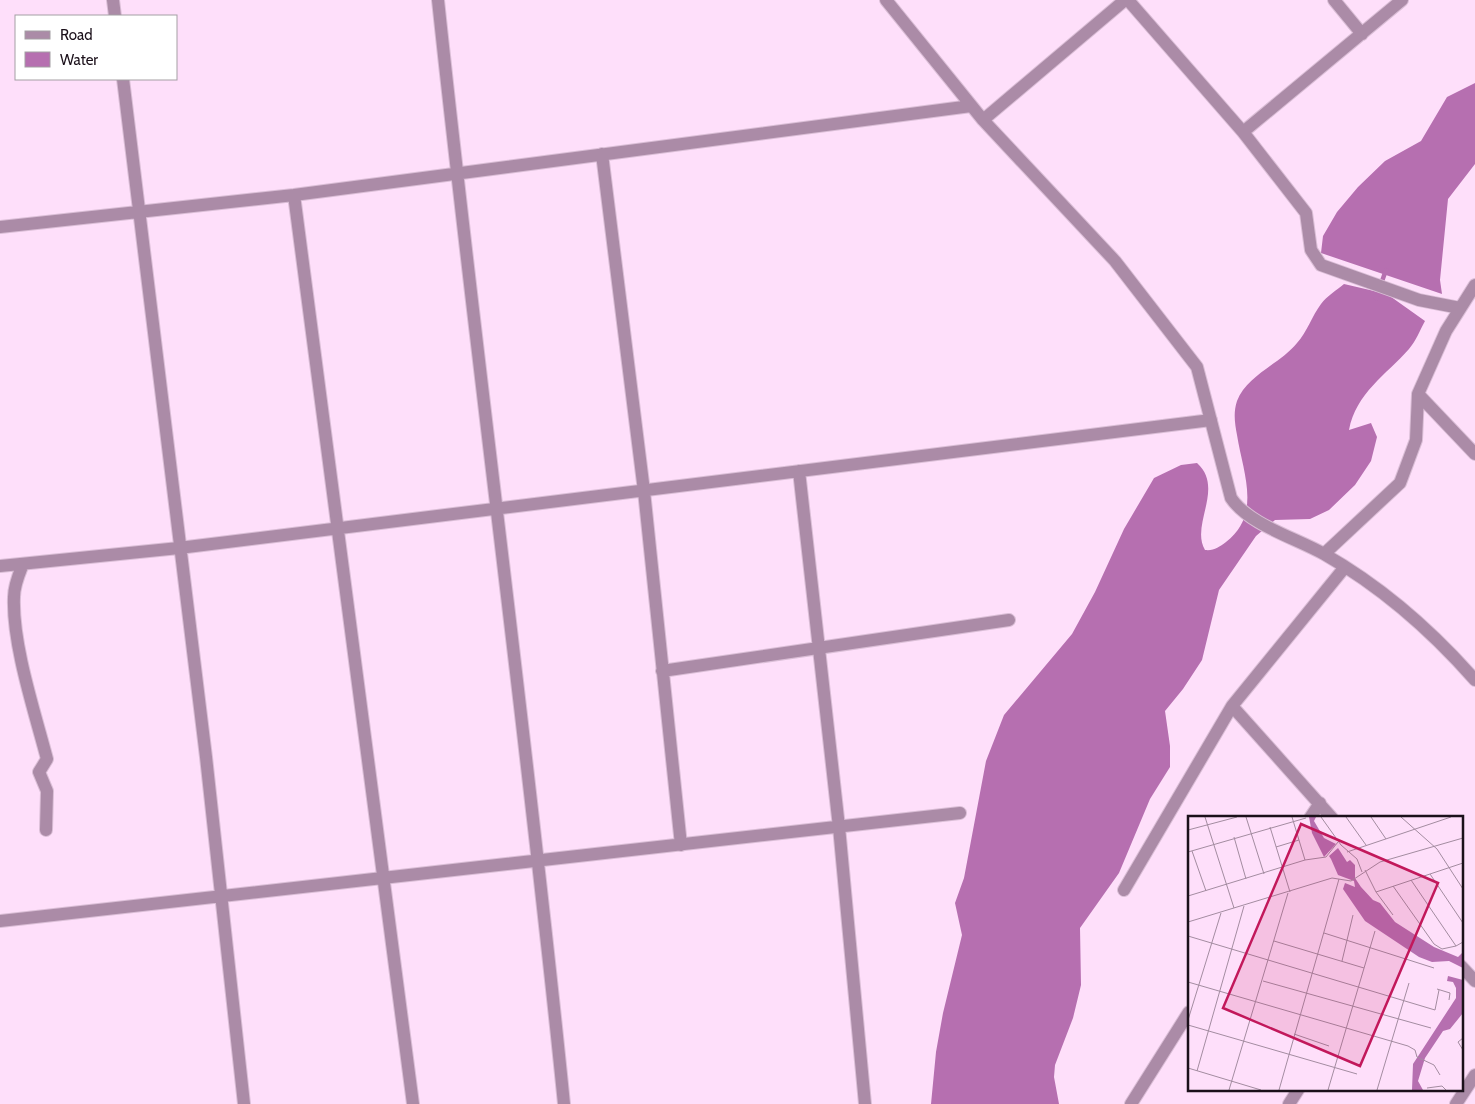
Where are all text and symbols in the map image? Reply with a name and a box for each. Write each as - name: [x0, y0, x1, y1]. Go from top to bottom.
- legend: [15, 15, 178, 80]
- text: Road: [60, 26, 93, 44]
- text: Water: [60, 51, 98, 69]
- inset map: [1188, 816, 1462, 1092]

